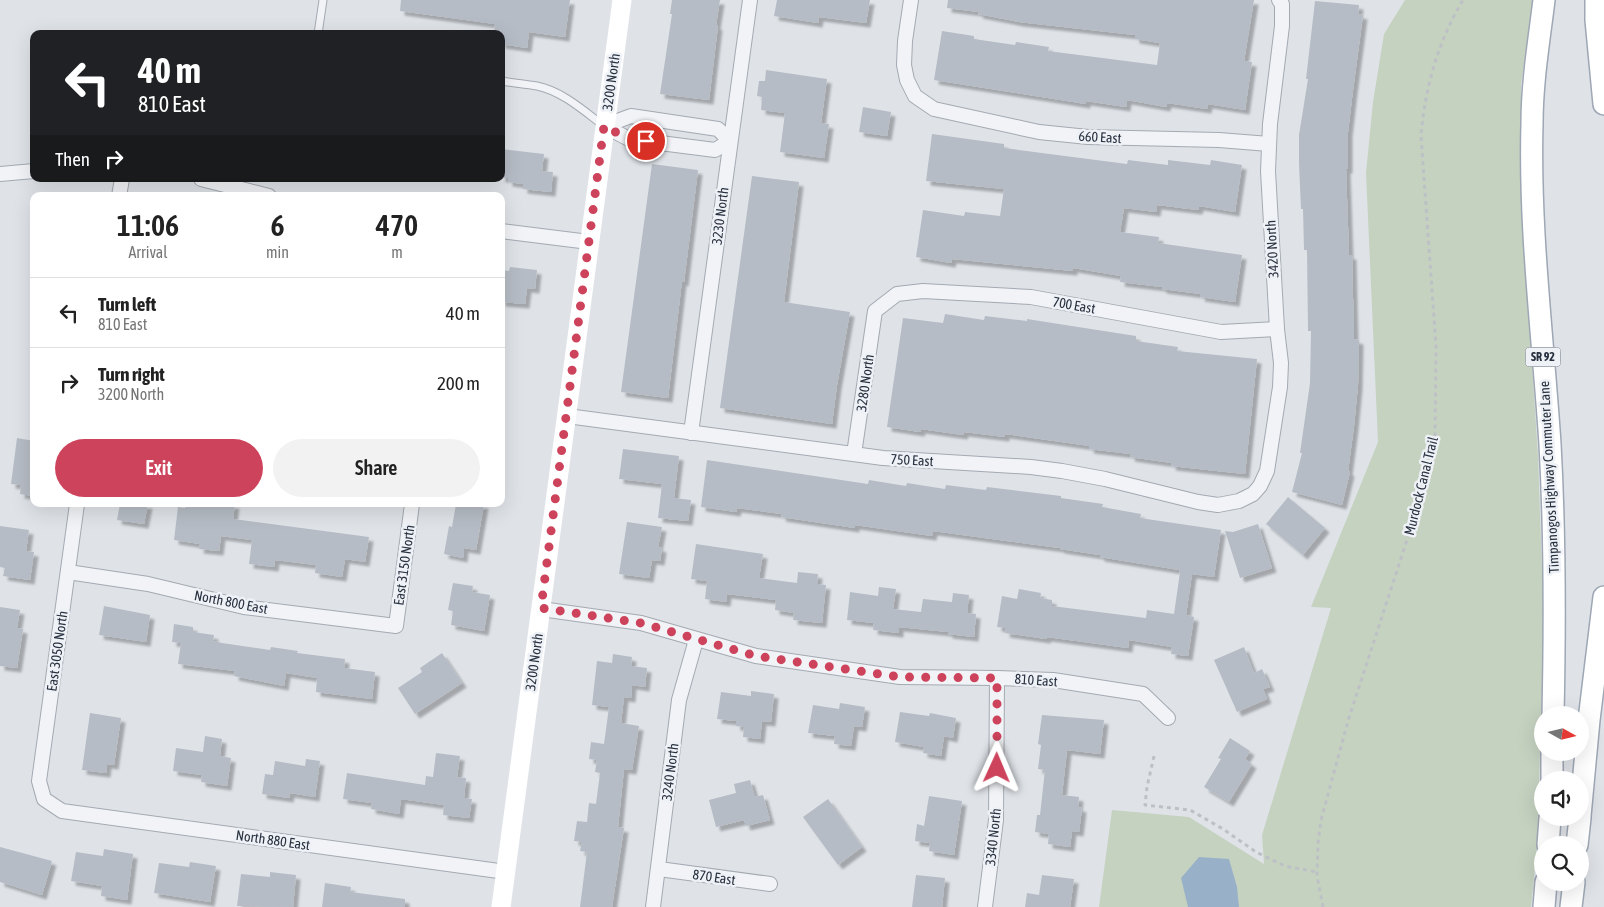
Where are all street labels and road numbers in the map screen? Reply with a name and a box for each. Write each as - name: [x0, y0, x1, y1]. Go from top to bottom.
- street label: 3200 North: [599, 52, 623, 112]
- street label: 660 East: [1078, 128, 1122, 146]
- street label: 3230 North: [709, 186, 731, 246]
- street label: 3420 North: [1262, 220, 1282, 278]
- street label: 700 East: [1051, 293, 1097, 317]
- road number: SR 92: [1526, 348, 1560, 367]
- street label: 3280 North: [853, 353, 877, 413]
- street label: Timpanogos Highway Commuter Lane: [1536, 380, 1562, 574]
- street label: Murdock Canal Trail: [1401, 435, 1441, 537]
- street label: 750 East: [890, 451, 934, 469]
- street label: East 3150 North: [390, 524, 418, 606]
- street label: North 800 East: [193, 587, 269, 617]
- street label: East 3050 North: [43, 610, 71, 692]
- street label: 3200 North: [522, 632, 546, 692]
- street label: 810 East: [1014, 671, 1058, 689]
- street label: 3240 North: [659, 742, 681, 802]
- street label: 3340 North: [982, 807, 1004, 867]
- street label: North 880 East: [235, 827, 311, 853]
- street label: 870 East: [692, 866, 736, 888]

